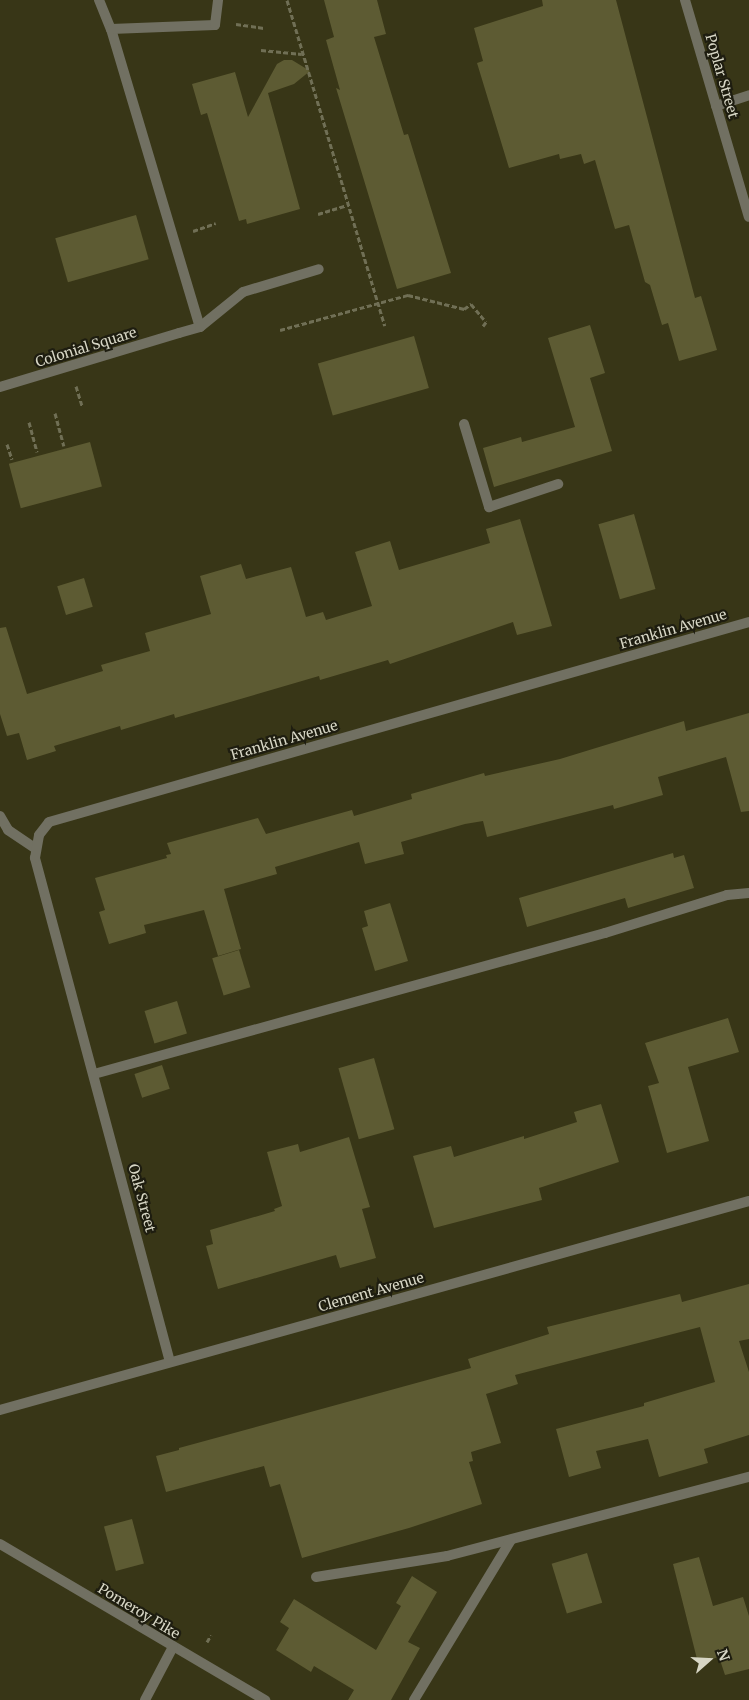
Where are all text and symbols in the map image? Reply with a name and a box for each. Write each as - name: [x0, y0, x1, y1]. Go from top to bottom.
- street label: Poplar Street: [702, 32, 742, 120]
- street label: Colonial Square: [33, 324, 139, 370]
- street label: Franklin Avenue: [618, 606, 728, 652]
- street label: Franklin Avenue: [229, 717, 339, 763]
- street label: Oak Street: [125, 1162, 159, 1234]
- street label: Clement Avenue: [316, 1269, 426, 1315]
- street label: Pomeroy Pike: [95, 1580, 183, 1642]
- north arrow: [684, 1635, 734, 1685]
- text: N: [713, 1647, 733, 1663]

